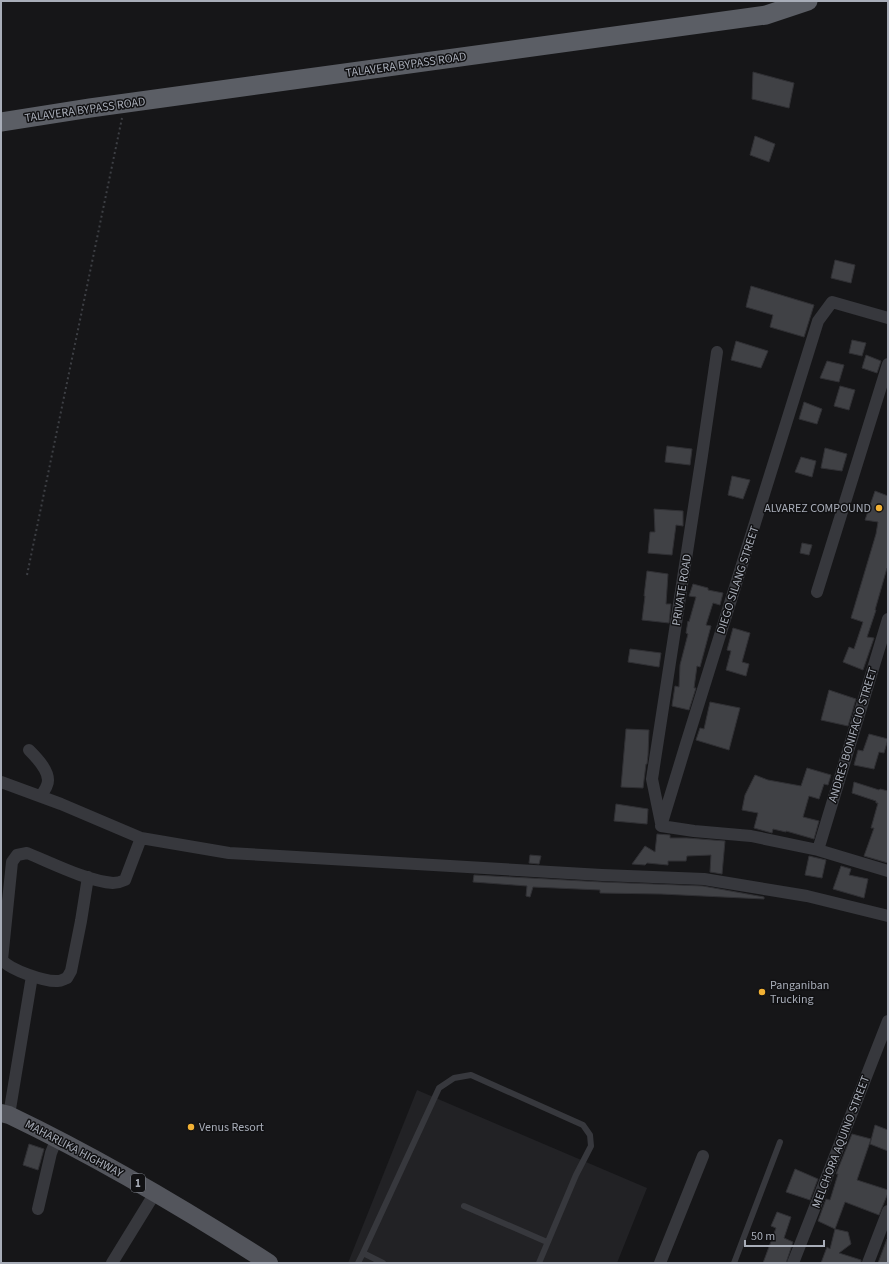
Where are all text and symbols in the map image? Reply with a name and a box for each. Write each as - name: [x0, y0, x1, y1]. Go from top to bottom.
- street label: TALAVERA BYPASS ROAD: [344, 48, 468, 82]
- street label: TALAVERA BYPASS ROAD: [23, 93, 147, 127]
- place label: ALVAREZ COMPOUND: [764, 500, 871, 517]
- marker: ALVAREZ COMPOUND: [874, 503, 884, 513]
- street label: DIEGO SILANG STREET: [713, 523, 764, 636]
- street label: PRIVATE ROAD: [668, 553, 696, 627]
- street label: ANDRES BONIFACIO STREET: [824, 665, 882, 805]
- place label: Panganiban Trucking: [770, 977, 829, 1008]
- marker: Panganiban Trucking: [757, 987, 767, 997]
- street label: MELCHORA AQUINO STREET: [808, 1073, 874, 1211]
- street label: MAHARLIKA HIGHWAY: [22, 1116, 126, 1182]
- place label: Venus Resort: [199, 1119, 264, 1136]
- marker: Venus Resort: [186, 1122, 196, 1132]
- road number: 1: [131, 1174, 145, 1192]
- scale bar: [745, 1222, 824, 1248]
- text: 50 m: [751, 1228, 775, 1245]

